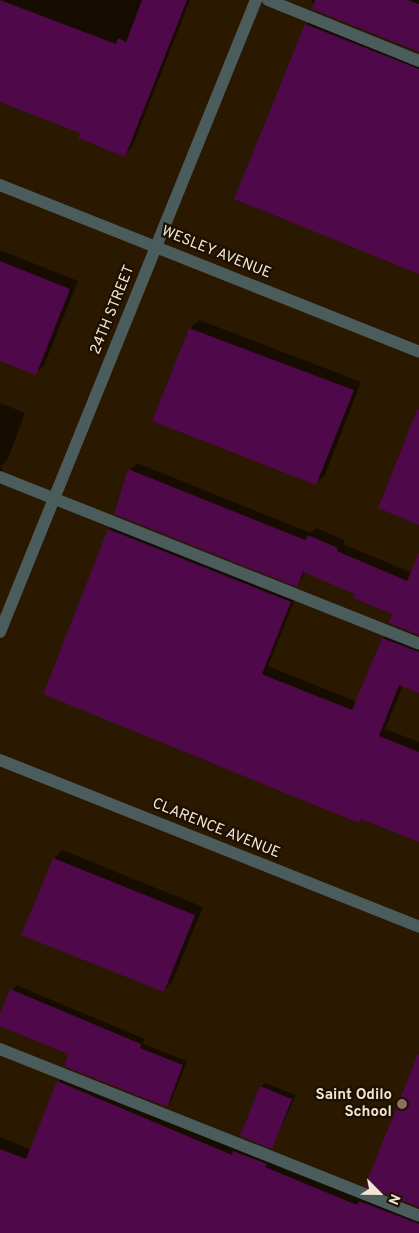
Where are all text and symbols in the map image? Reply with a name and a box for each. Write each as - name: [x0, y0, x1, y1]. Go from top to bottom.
- street label: WESLEY AVENUE: [158, 223, 274, 283]
- street label: 24TH STREET: [87, 263, 139, 357]
- street label: CLARENCE AVENUE: [149, 795, 283, 863]
- place label: Saint Odilo School: [316, 1086, 392, 1121]
- marker: Saint Odilo School: [396, 1098, 408, 1110]
- north arrow: [354, 1168, 404, 1218]
- text: N: [383, 1191, 403, 1207]

